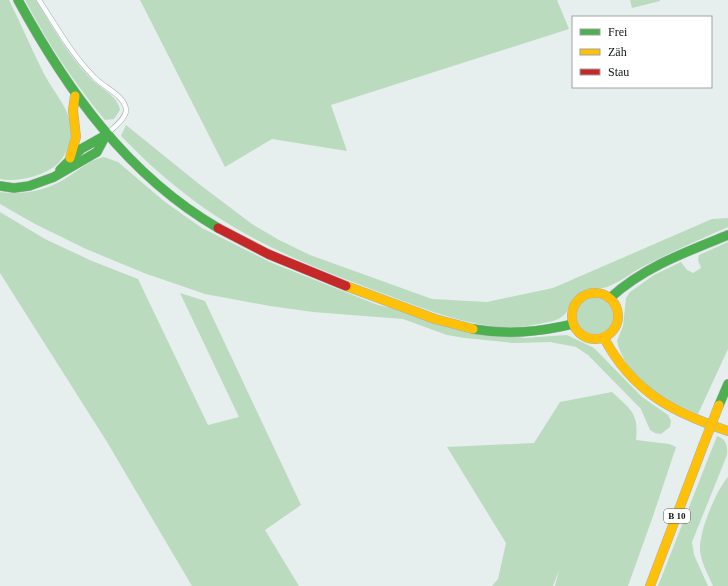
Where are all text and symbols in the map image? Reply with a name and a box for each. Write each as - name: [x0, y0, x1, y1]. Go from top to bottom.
- legend: [572, 16, 712, 88]
- text: Frei: [608, 25, 628, 39]
- text: Zäh: [608, 45, 627, 59]
- text: Stau: [608, 65, 629, 79]
- road number: B 10: [664, 509, 690, 523]

